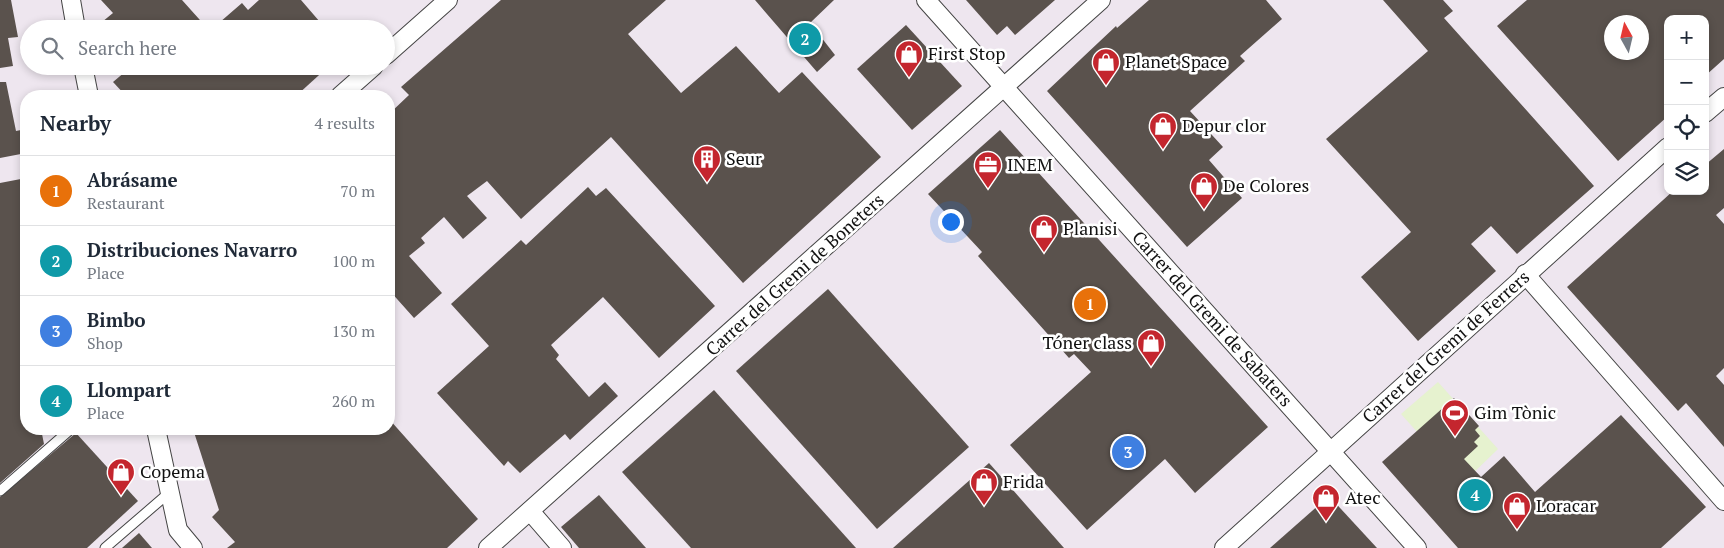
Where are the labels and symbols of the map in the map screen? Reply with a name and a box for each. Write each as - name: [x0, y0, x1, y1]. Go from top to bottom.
- north arrow: [1604, 15, 1649, 60]
- pin: 2: [789, 20, 821, 58]
- shop icon: First Stop: [894, 39, 924, 78]
- place label: First Stop: [928, 41, 1005, 65]
- shop icon: Planet Space: [1091, 47, 1121, 86]
- place label: Planet Space: [1125, 49, 1227, 73]
- shop icon: Depur clor: [1148, 111, 1178, 150]
- place label: Depur clor: [1182, 113, 1266, 137]
- building icon: Seur: [692, 144, 722, 183]
- place label: Seur: [726, 146, 762, 170]
- office icon: INEM: [973, 150, 1003, 189]
- place label: INEM: [1007, 152, 1053, 176]
- shop icon: De Colores: [1189, 171, 1219, 210]
- place label: De Colores: [1223, 173, 1309, 197]
- street label: Carrer del Gremi de Boneters: [700, 188, 889, 361]
- your location: [938, 209, 964, 235]
- shop icon: Planisi: [1029, 214, 1059, 253]
- place label: Planisi: [1063, 216, 1118, 240]
- street label: Carrer del Gremi de Sabaters: [1127, 225, 1298, 411]
- street label: Carrer del Gremi de Ferrers: [1357, 265, 1534, 428]
- pin: 1: [1074, 285, 1106, 323]
- shop icon: Tóner class: [1136, 328, 1166, 367]
- place label: Tóner class: [1043, 330, 1132, 354]
- sports icon: Gim Tònic: [1440, 398, 1470, 437]
- place label: Gim Tònic: [1474, 400, 1556, 424]
- pin: 3: [1112, 433, 1144, 471]
- shop icon: Copema: [106, 457, 136, 496]
- place label: Copema: [140, 459, 205, 483]
- shop icon: Frida: [969, 467, 999, 506]
- place label: Frida: [1003, 469, 1044, 493]
- pin: 4: [1459, 476, 1491, 514]
- shop icon: Atec: [1311, 483, 1341, 522]
- place label: Atec: [1345, 485, 1381, 509]
- shop icon: Loracar: [1502, 491, 1532, 530]
- place label: Loracar: [1536, 493, 1596, 517]

